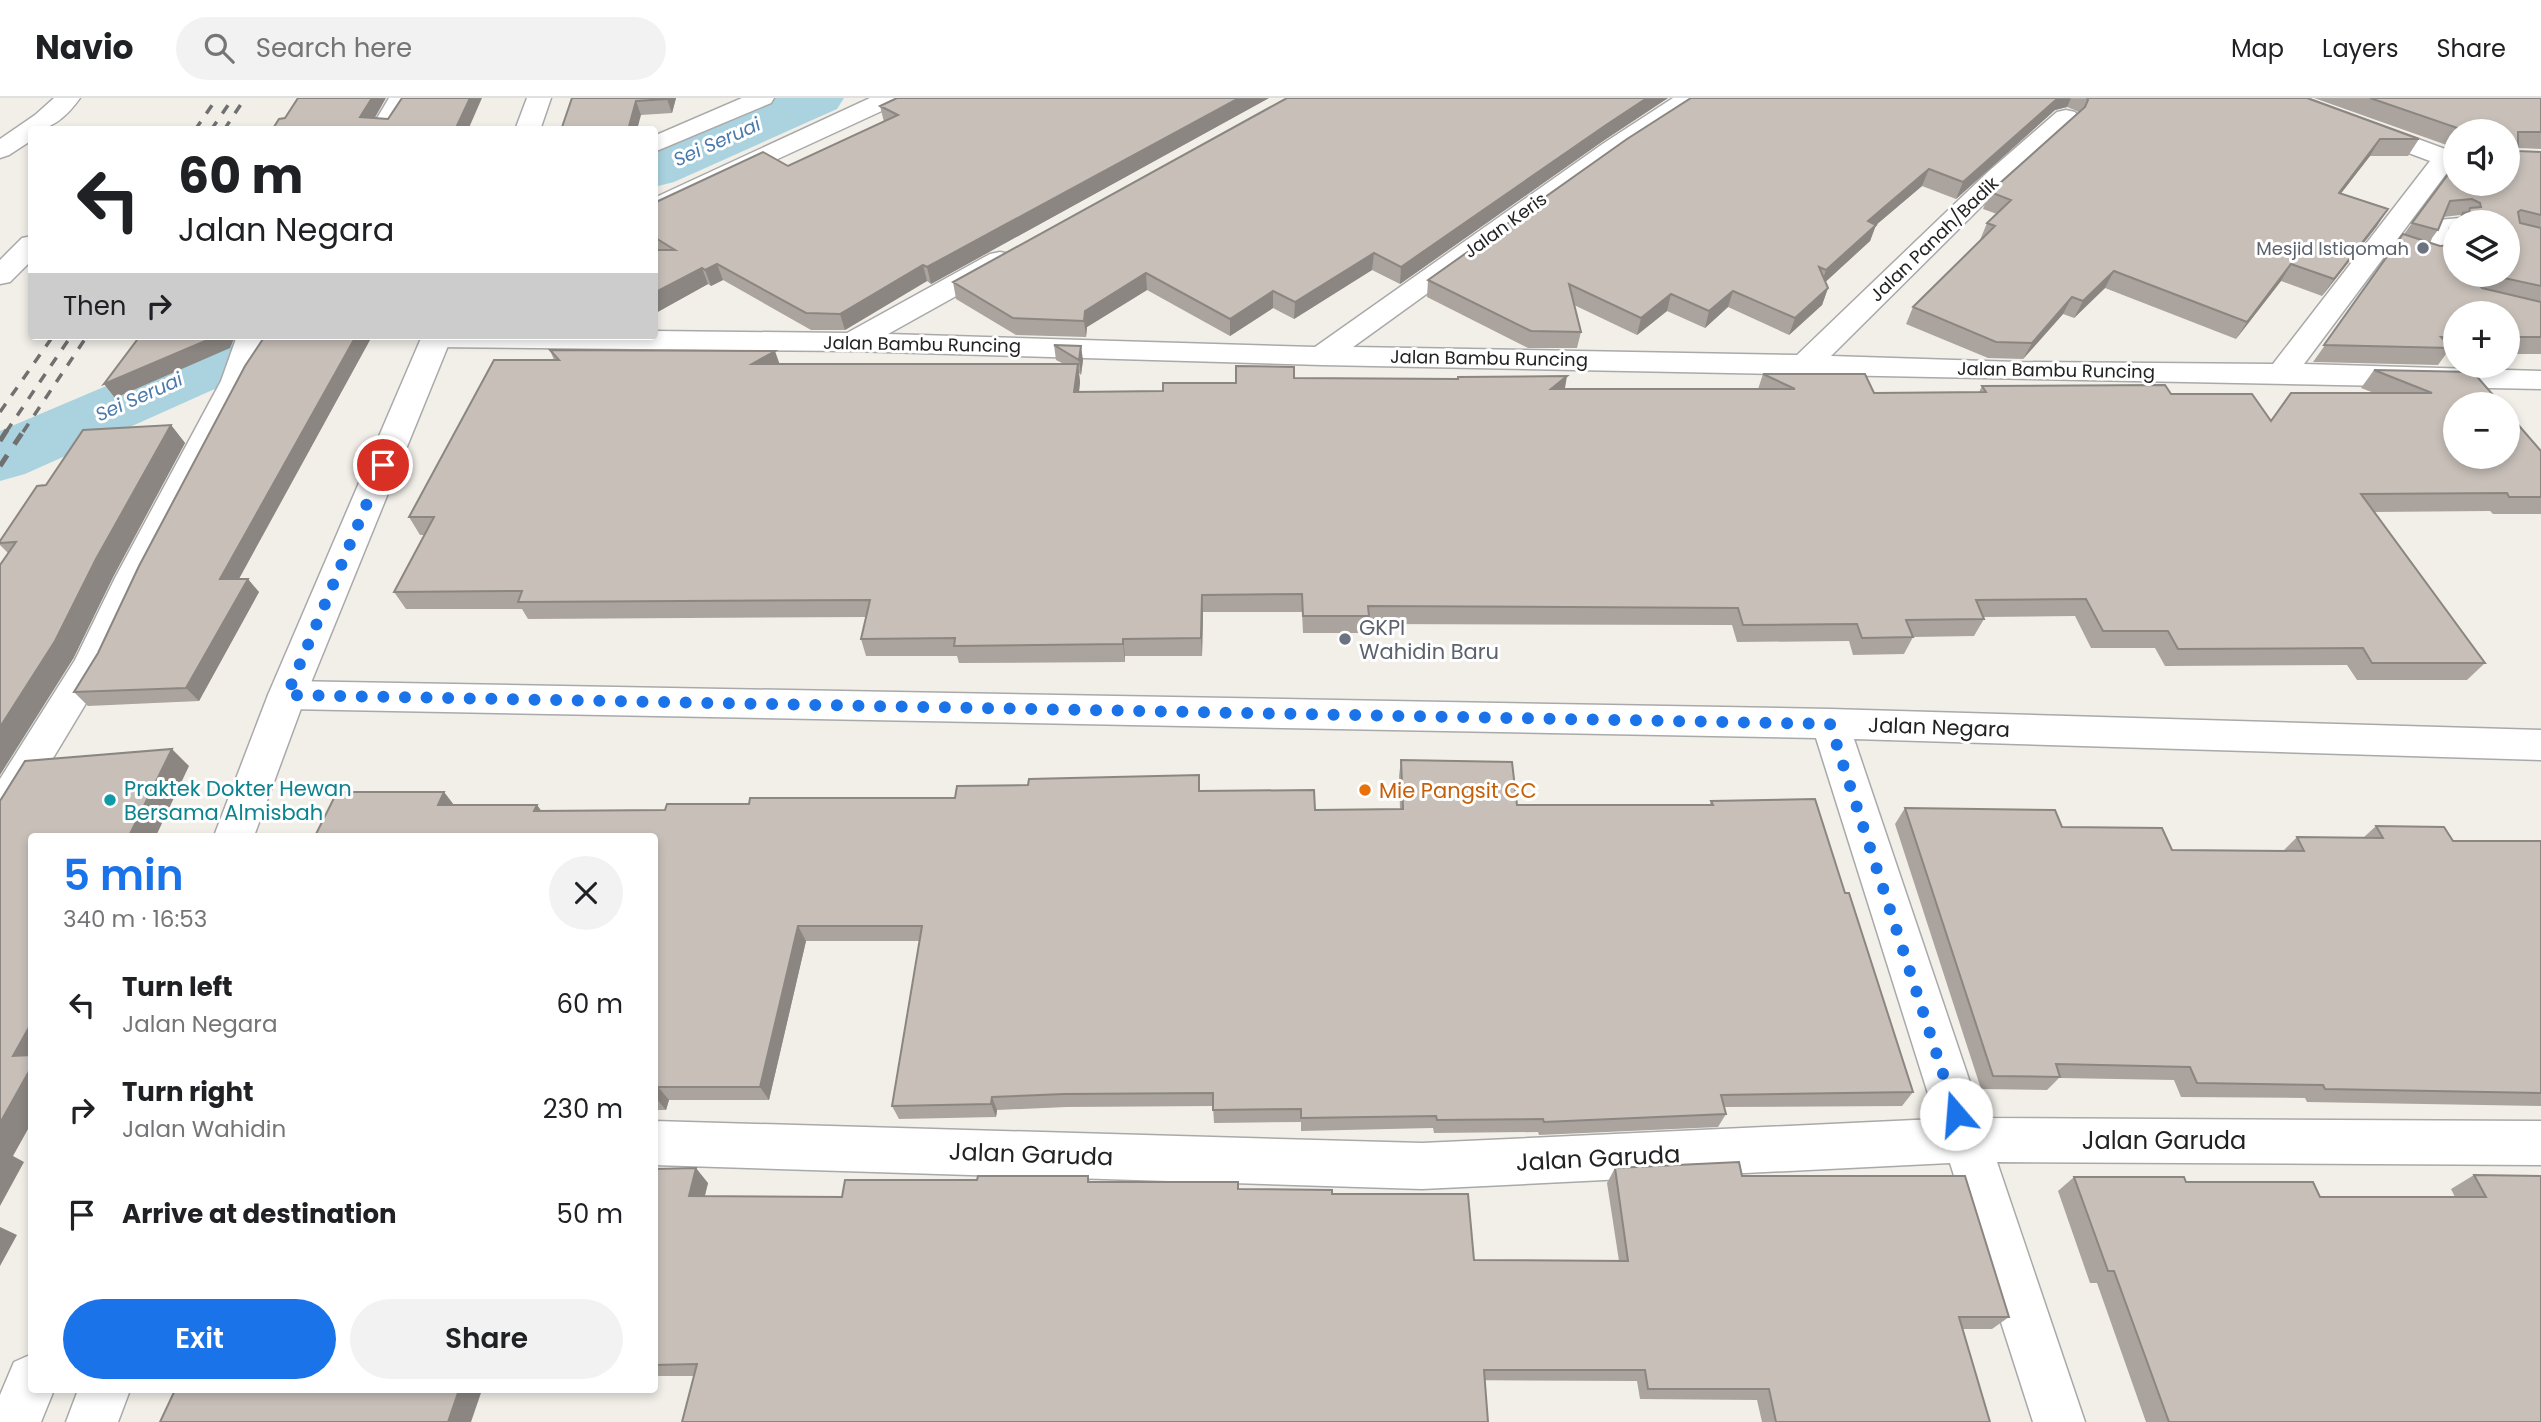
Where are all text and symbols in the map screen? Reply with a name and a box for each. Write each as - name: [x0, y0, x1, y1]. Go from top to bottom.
- search box: [176, 17, 666, 80]
- text: Navio: [35, 24, 134, 71]
- icon: search: [200, 29, 238, 67]
- text: Search here: [256, 30, 412, 66]
- text: Map: [2231, 32, 2284, 65]
- text: Layers: [2322, 32, 2398, 65]
- text: Share: [2436, 32, 2506, 65]
- water label: Sei Seruai: [669, 111, 765, 173]
- map controls: [2443, 119, 2520, 469]
- button: sound: [2443, 119, 2520, 196]
- text: 60 m: [178, 142, 303, 210]
- icon: left: [63, 154, 154, 245]
- street label: Jalan Panah/Badik: [1864, 170, 2004, 307]
- street label: Jalan Keris: [1458, 186, 1552, 264]
- text: Jalan Negara: [178, 207, 394, 252]
- button: layers: [2443, 210, 2520, 287]
- place label: Mesjid Istiqomah: [2256, 236, 2409, 261]
- marker: Mesjid Istiqomah: [2415, 240, 2431, 256]
- icon: right: [140, 287, 178, 325]
- text: Then: [63, 288, 126, 324]
- button: +: [2443, 301, 2520, 378]
- street label: Jalan Bambu Runcing: [823, 330, 1021, 358]
- street label: Jalan Bambu Runcing: [1390, 344, 1588, 372]
- street label: Jalan Bambu Runcing: [1957, 356, 2155, 384]
- water label: Sei Seruai: [91, 366, 187, 428]
- button: −: [2443, 392, 2520, 469]
- pin: [353, 435, 413, 495]
- icon: arrive: [364, 446, 402, 484]
- place label: GKPI Wahidin Baru: [1359, 613, 1499, 666]
- marker: GKPI Wahidin Baru: [1337, 631, 1353, 647]
- street label: Jalan Negara: [1868, 710, 2010, 744]
- place label: Praktek Dokter Hewan Bersama Almisbah: [124, 774, 352, 827]
- place label: Mie Pangsit CC: [1379, 776, 1537, 805]
- marker: Mie Pangsit CC: [1357, 782, 1373, 798]
- marker: Praktek Dokter Hewan Bersama Almisbah: [102, 792, 118, 808]
- text: 5 min: [63, 846, 184, 905]
- button: close: [549, 856, 623, 930]
- text: 340 m · 16:53: [63, 903, 207, 935]
- text: Turn left: [122, 969, 233, 1005]
- icon: left: [63, 986, 101, 1024]
- text: 60 m: [556, 986, 623, 1022]
- text: Jalan Negara: [122, 1008, 277, 1040]
- text: Turn right: [122, 1074, 254, 1110]
- position arrow: [1919, 1077, 1993, 1151]
- icon: right: [63, 1091, 101, 1129]
- text: 230 m: [543, 1091, 623, 1127]
- text: Jalan Wahidin: [122, 1113, 286, 1145]
- street label: Jalan Garuda: [2082, 1124, 2246, 1157]
- street label: Jalan Garuda: [948, 1135, 1114, 1173]
- street label: Jalan Garuda: [1515, 1137, 1681, 1179]
- icon: arrive: [63, 1196, 101, 1234]
- text: Arrive at destination: [122, 1196, 397, 1232]
- text: 50 m: [557, 1196, 623, 1232]
- button: Exit: [63, 1299, 336, 1379]
- button: Share: [350, 1299, 623, 1379]

